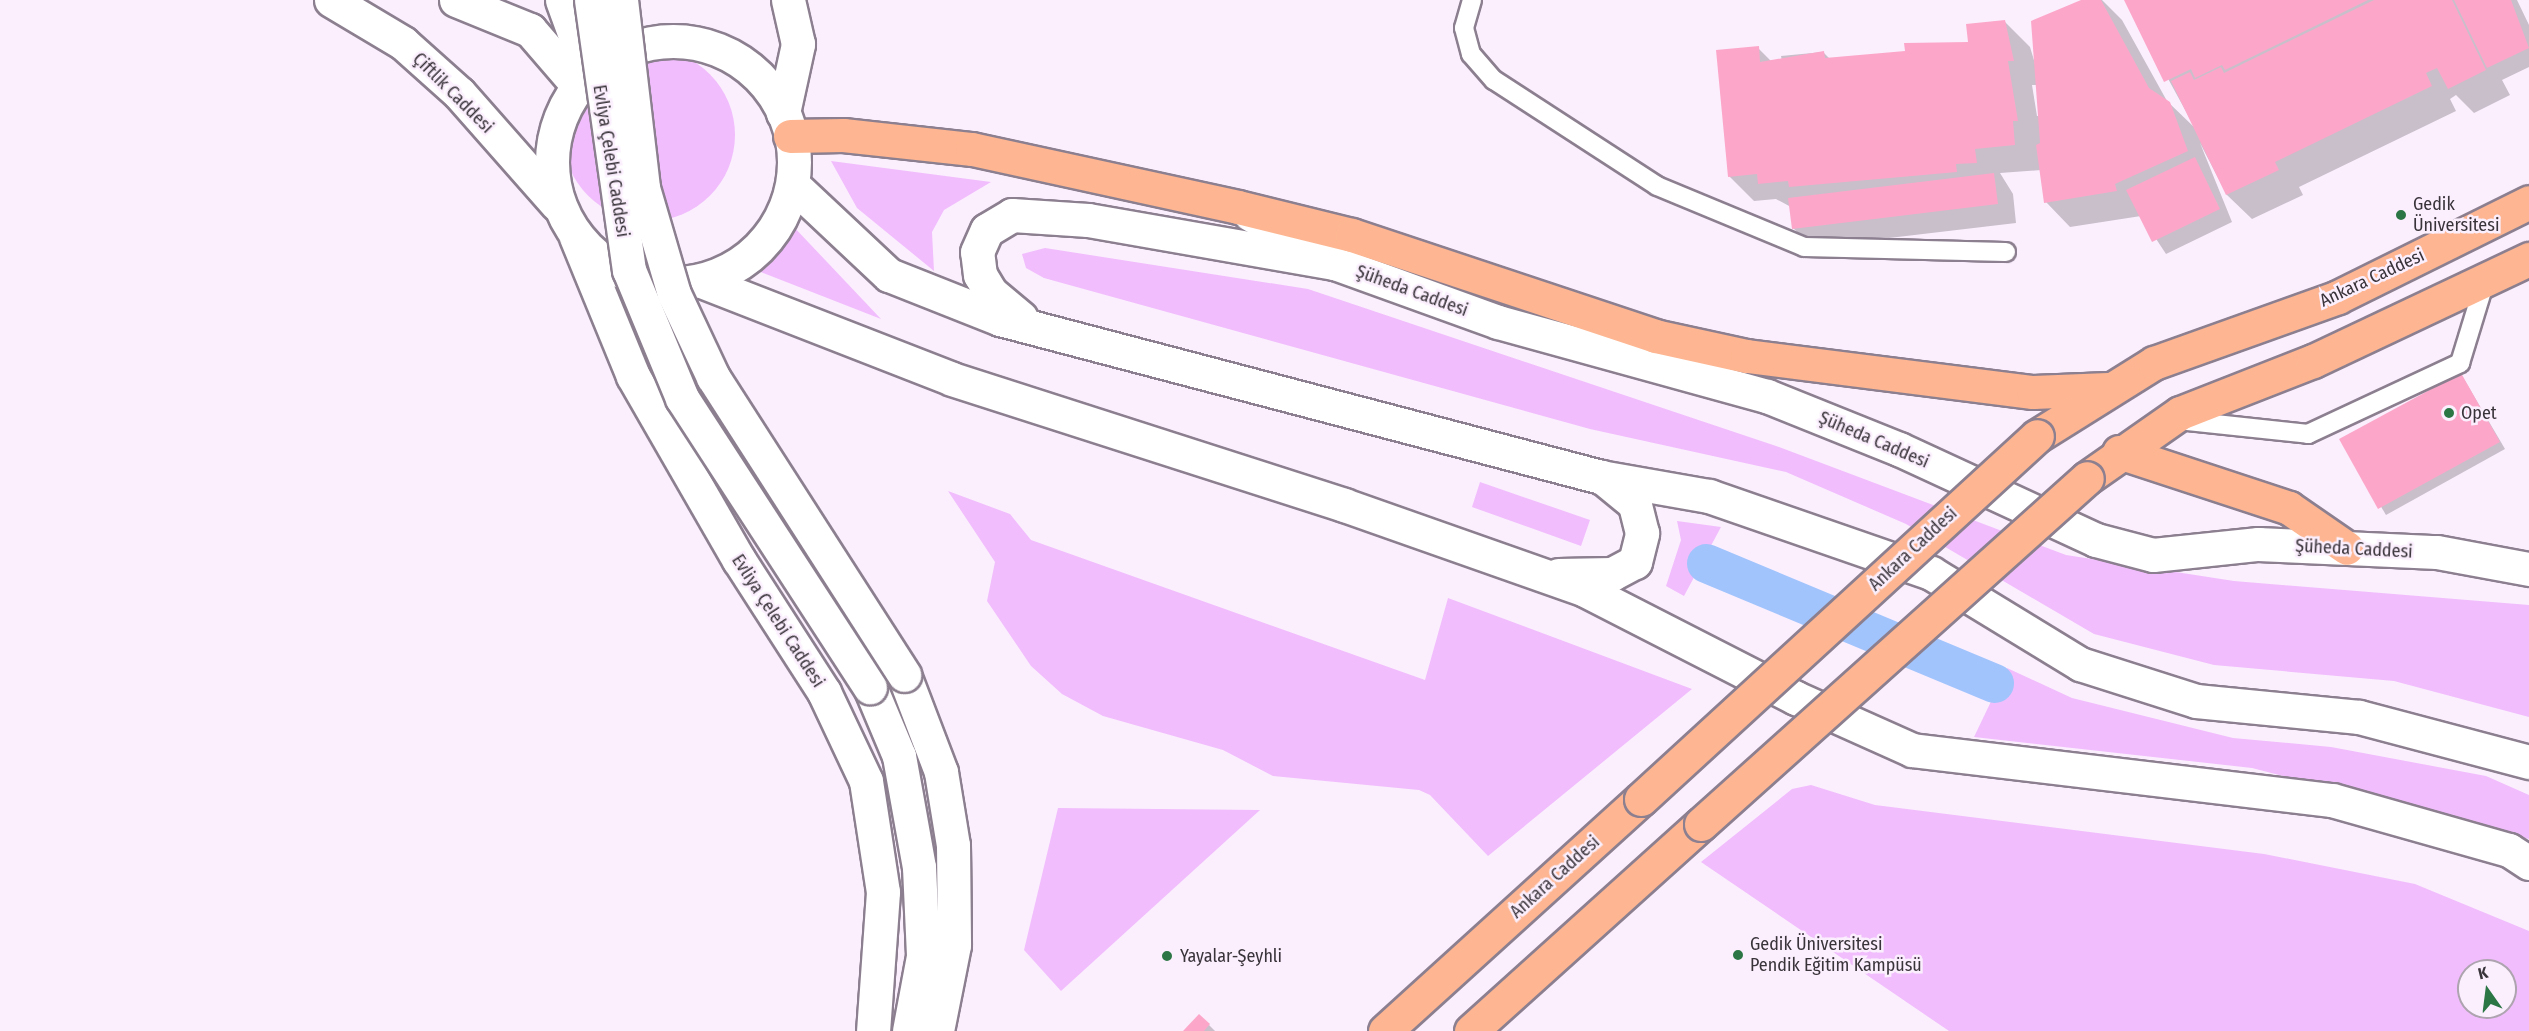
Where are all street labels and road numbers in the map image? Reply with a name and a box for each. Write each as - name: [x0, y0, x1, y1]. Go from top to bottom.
- street label: Çiftlik Caddesi: [408, 48, 498, 138]
- street label: Evliya Çelebi Caddesi: [588, 83, 634, 239]
- street label: Ankara Caddesi: [2316, 244, 2428, 312]
- street label: Şüheda Caddesi: [1353, 261, 1471, 321]
- street label: Şüheda Caddesi: [1816, 407, 1932, 473]
- street label: Ankara Caddesi: [1864, 503, 1962, 595]
- street label: Şüheda Caddesi: [2295, 535, 2413, 563]
- street label: Evliya Çelebi Caddesi: [727, 551, 829, 691]
- street label: Ankara Caddesi: [1506, 831, 1604, 923]

